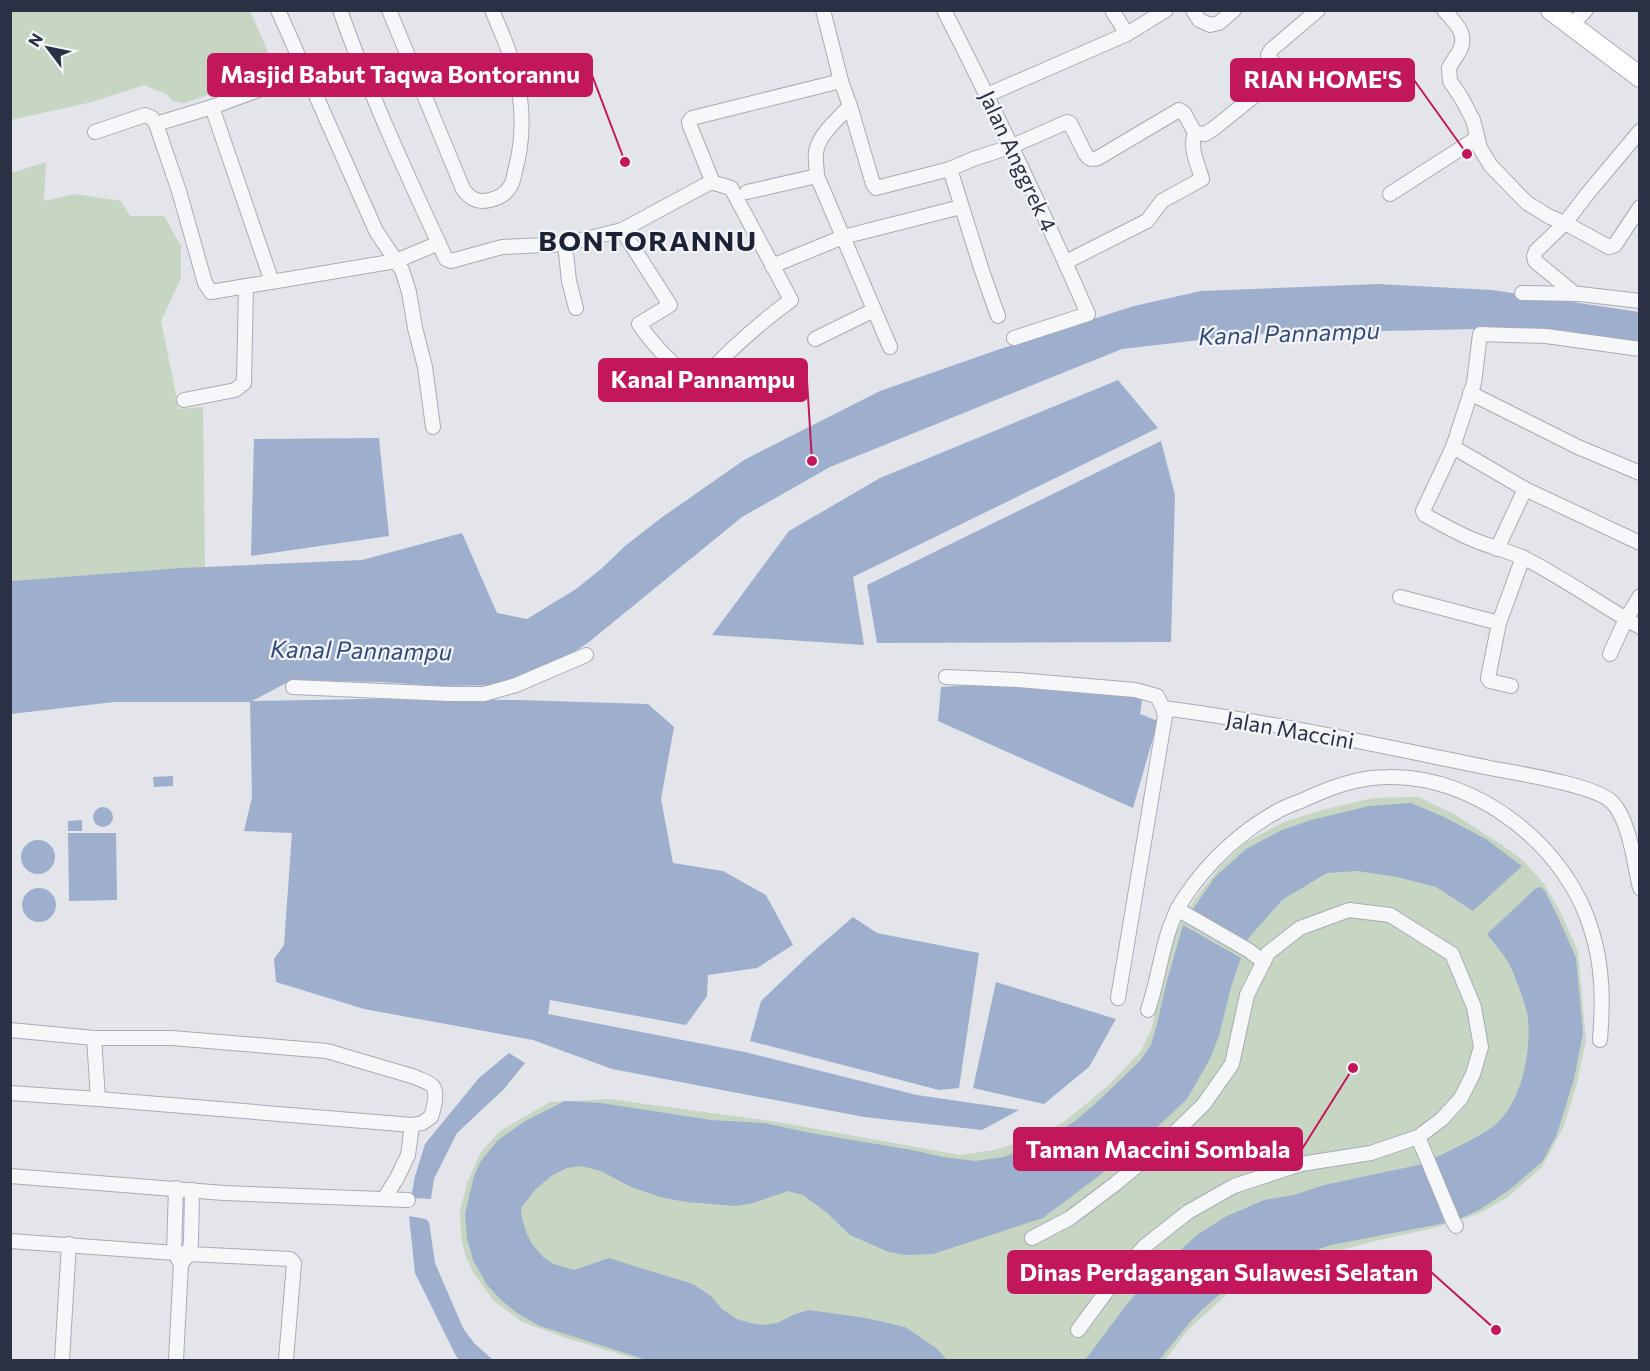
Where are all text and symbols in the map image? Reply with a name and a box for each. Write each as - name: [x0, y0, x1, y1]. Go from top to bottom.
- north arrow: [18, 18, 78, 78]
- text: N: [24, 30, 46, 50]
- callout: Masjid Babut Taqwa Bontorannu: [208, 54, 592, 96]
- text: Masjid Babut Taqwa Bontorannu: [220, 59, 580, 88]
- callout: RIAN HOME'S: [1231, 59, 1414, 101]
- text: RIAN HOME'S: [1244, 64, 1402, 93]
- street label: Jalan Anggrek 4: [974, 86, 1063, 236]
- district label: BONTORANNU: [538, 223, 758, 257]
- water label: Kanal Pannampu: [1198, 315, 1380, 350]
- callout: Kanal Pannampu: [599, 359, 807, 401]
- text: Kanal Pannampu: [611, 364, 795, 393]
- water label: Kanal Pannampu: [270, 633, 452, 666]
- street label: Jalan Maccini: [1224, 705, 1356, 754]
- callout: Taman Maccini Sombala: [1014, 1128, 1302, 1170]
- text: Taman Maccini Sombala: [1026, 1134, 1290, 1163]
- callout: Dinas Perdagangan Sulawesi Selatan: [1008, 1251, 1431, 1293]
- text: Dinas Perdagangan Sulawesi Selatan: [1020, 1257, 1418, 1286]

